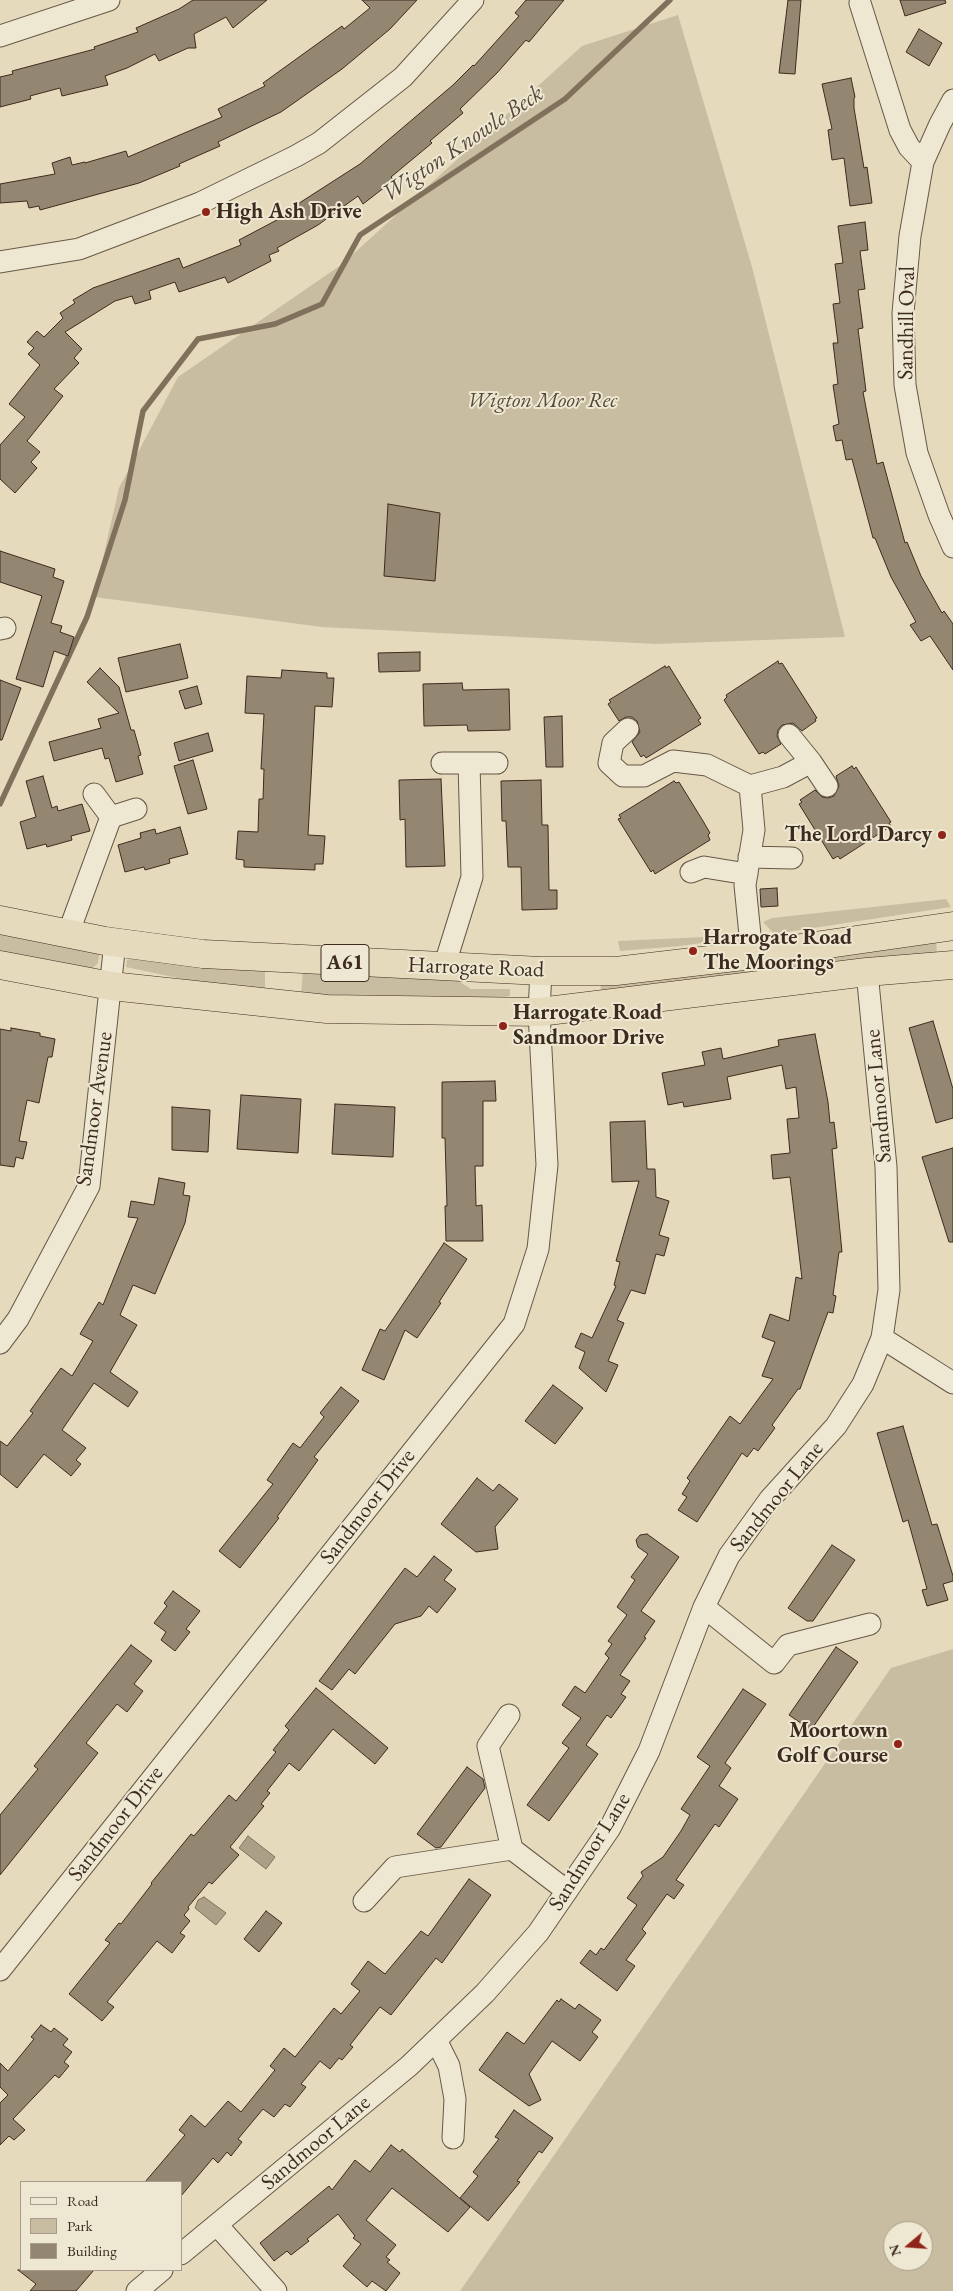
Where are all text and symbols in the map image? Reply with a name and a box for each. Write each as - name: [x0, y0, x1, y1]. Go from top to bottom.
- water label: Wigton Knowle Beck: [377, 79, 549, 209]
- place label: High Ash Drive: [216, 199, 362, 225]
- marker: High Ash Drive: [200, 206, 212, 218]
- street label: Sandhill Oval: [893, 266, 921, 380]
- park label: Wigton Moor Rec: [467, 388, 617, 414]
- place label: The Lord Darcy: [785, 822, 932, 848]
- marker: The Lord Darcy: [936, 829, 948, 841]
- place label: Harrogate Road The Moorings: [703, 925, 852, 976]
- road number: A61: [321, 944, 369, 981]
- marker: Harrogate Road The Moorings: [687, 945, 699, 957]
- street label: Harrogate Road: [407, 952, 545, 984]
- place label: Harrogate Road Sandmoor Drive: [513, 1000, 664, 1052]
- marker: Harrogate Road Sandmoor Drive: [497, 1020, 509, 1032]
- street label: Sandmoor Lane: [860, 1028, 898, 1164]
- street label: Sandmoor Avenue: [71, 1030, 119, 1188]
- street label: Sandmoor Lane: [725, 1437, 829, 1557]
- street label: Sandmoor Drive: [315, 1444, 421, 1570]
- place label: Moortown Golf Course: [777, 1718, 888, 1770]
- marker: Moortown Golf Course: [892, 1738, 904, 1750]
- street label: Sandmoor Drive: [63, 1761, 169, 1887]
- street label: Sandmoor Lane: [543, 1788, 637, 1916]
- street label: Sandmoor Lane: [256, 2090, 376, 2196]
- legend: [20, 2181, 182, 2271]
- text: Road: [67, 2191, 98, 2210]
- text: Park: [67, 2216, 93, 2235]
- north arrow: [883, 2221, 933, 2271]
- text: Building: [67, 2241, 117, 2260]
- text: N: [884, 2242, 905, 2259]

